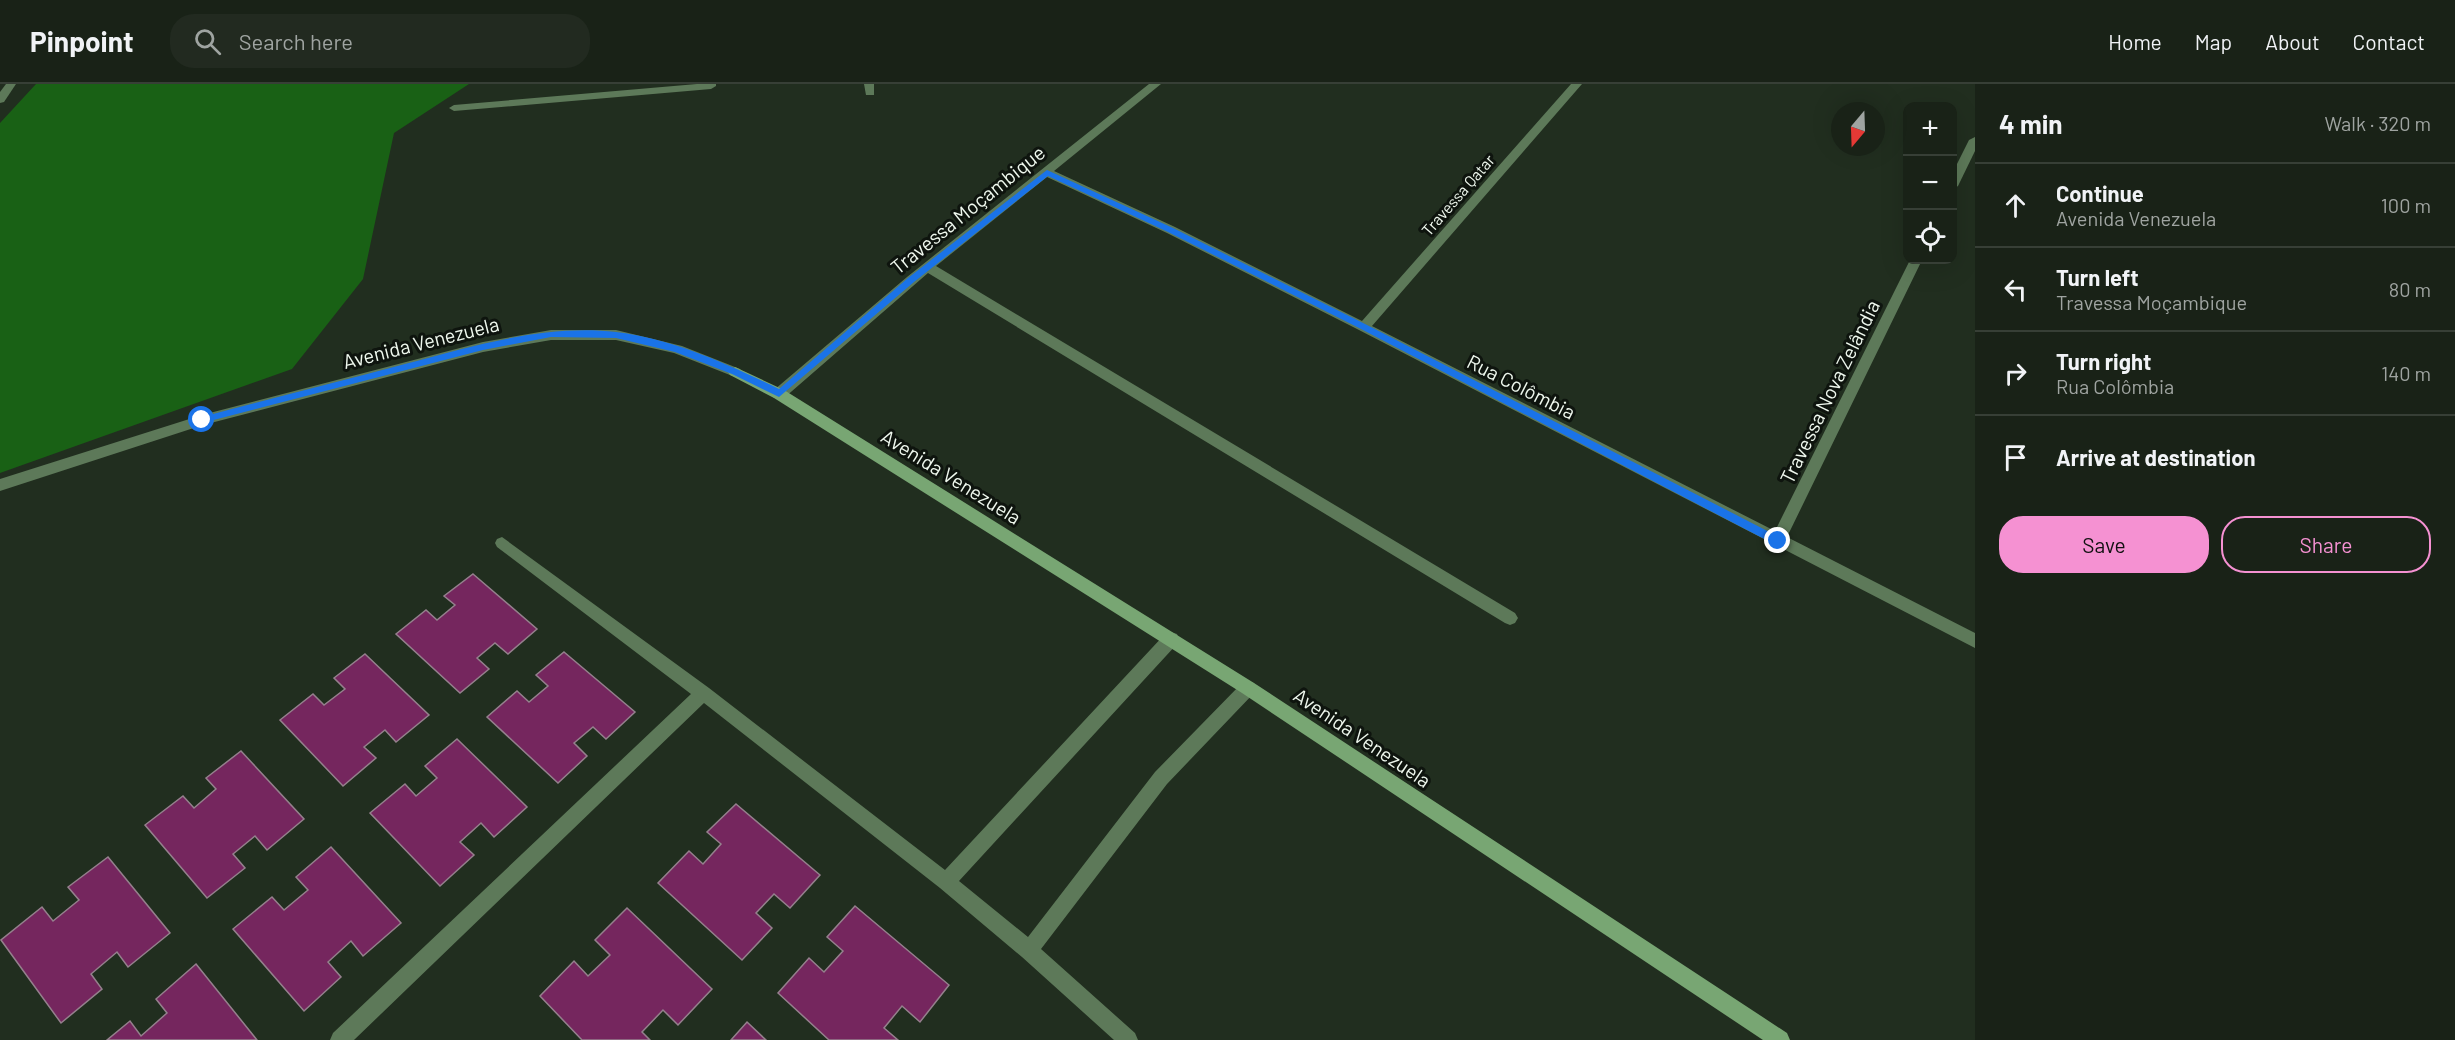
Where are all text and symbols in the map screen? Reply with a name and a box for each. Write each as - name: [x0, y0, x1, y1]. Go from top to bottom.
- search box: [170, 14, 590, 68]
- text: Pinpoint: [30, 24, 134, 58]
- icon: search: [191, 25, 224, 58]
- text: Search here: [239, 28, 353, 54]
- text: Home: [2108, 29, 2162, 54]
- text: Map: [2195, 29, 2232, 54]
- text: About: [2265, 29, 2320, 54]
- text: Contact: [2353, 29, 2425, 54]
- north arrow: [1831, 102, 1885, 156]
- map controls: [1903, 102, 1957, 264]
- button: +: [1903, 102, 1957, 156]
- text: 4 min: [1999, 108, 2063, 139]
- text: Walk · 320 m: [2324, 111, 2431, 135]
- street label: Travessa Moçambique: [886, 140, 1049, 279]
- street label: Travessa Qatar: [1417, 150, 1498, 239]
- button: −: [1903, 156, 1957, 210]
- text: Continue: [2056, 180, 2144, 206]
- icon: ahead: [1999, 189, 2032, 222]
- text: 100 m: [2381, 193, 2431, 217]
- text: Avenida Venezuela: [2056, 206, 2216, 230]
- button: locate: [1903, 210, 1957, 264]
- text: Turn left: [2056, 264, 2139, 290]
- icon: left: [1999, 273, 2032, 306]
- text: 80 m: [2389, 277, 2431, 301]
- text: Travessa Moçambique: [2056, 290, 2247, 314]
- street label: Travessa Nova Zelândia: [1774, 296, 1884, 487]
- street label: Avenida Venezuela: [340, 311, 501, 373]
- text: Turn right: [2056, 348, 2151, 374]
- street label: Rua Colômbia: [1463, 349, 1580, 424]
- icon: right: [1999, 357, 2032, 390]
- text: 140 m: [2381, 361, 2431, 385]
- text: Rua Colômbia: [2056, 374, 2174, 398]
- route start: [188, 406, 214, 432]
- street label: Avenida Venezuela: [877, 424, 1026, 529]
- icon: arrive: [1999, 441, 2032, 474]
- text: Arrive at destination: [2056, 444, 2255, 470]
- button: Save: [1999, 516, 2209, 573]
- button: Share: [2221, 516, 2431, 573]
- route end: [1764, 527, 1790, 553]
- street label: Avenida Venezuela: [1289, 682, 1436, 792]

